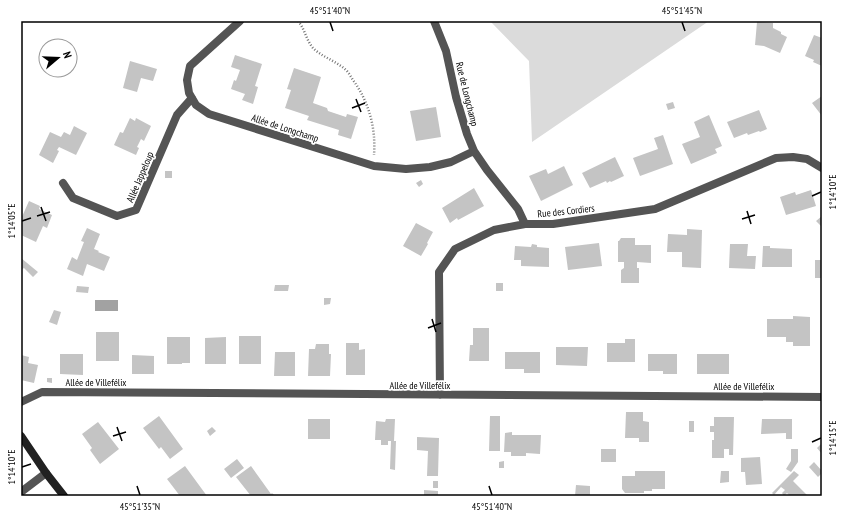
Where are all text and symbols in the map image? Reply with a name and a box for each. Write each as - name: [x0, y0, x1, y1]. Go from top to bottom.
- text: 45°51'40"N: [310, 4, 350, 17]
- text: 45°51'45"N: [662, 4, 702, 17]
- north arrow: [38, 38, 78, 78]
- text: N: [60, 50, 75, 60]
- street label: Rue de Longchamp: [453, 61, 481, 127]
- street label: Allée de Longchamp: [250, 111, 320, 145]
- street label: Allée Jappeloup: [123, 149, 157, 205]
- text: 1°14'10"E: [826, 175, 839, 209]
- street label: Rue des Cordiers: [537, 201, 596, 220]
- text: 1°14'05"E: [5, 204, 18, 238]
- street label: Allée de Villefélix: [66, 376, 126, 389]
- street label: Allée de Villefélix: [390, 379, 450, 392]
- street label: Allée de Villefélix: [714, 380, 774, 393]
- text: 1°14'15"E: [826, 421, 839, 455]
- text: 1°14'10"E: [5, 450, 18, 484]
- text: 45°51'35"N: [120, 500, 160, 513]
- text: 45°51'40"N: [472, 500, 512, 513]

